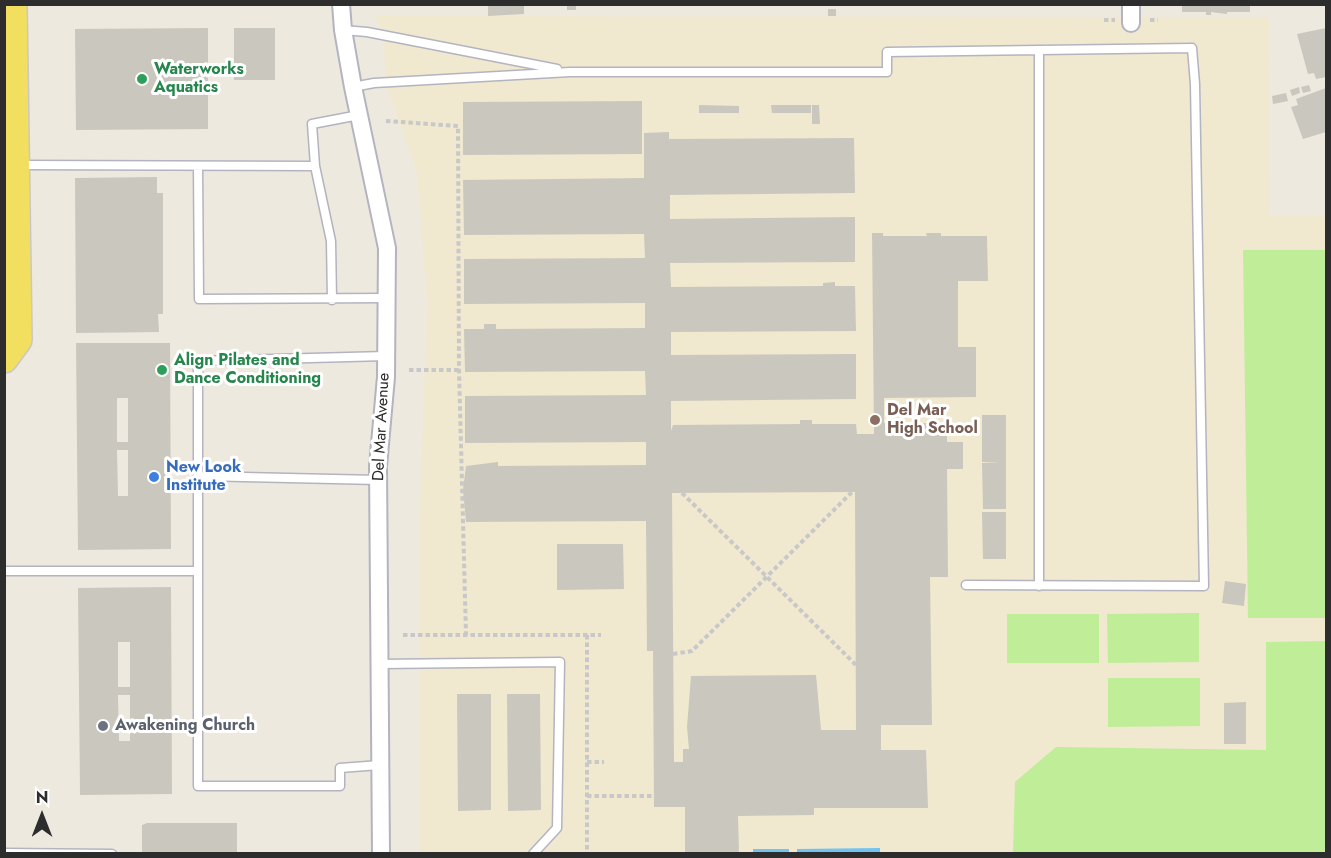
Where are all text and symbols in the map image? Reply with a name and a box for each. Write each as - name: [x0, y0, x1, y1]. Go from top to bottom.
- place label: Waterworks Aquatics: [154, 60, 244, 98]
- marker: Waterworks Aquatics: [135, 72, 149, 86]
- place label: Align Pilates and Dance Conditioning: [174, 351, 321, 389]
- marker: Align Pilates and Dance Conditioning: [155, 363, 169, 377]
- street label: Del Mar Avenue: [370, 372, 394, 482]
- place label: Del Mar High School: [887, 401, 978, 439]
- marker: Del Mar High School: [868, 413, 882, 427]
- place label: New Look Institute: [166, 458, 241, 496]
- marker: New Look Institute: [147, 470, 161, 484]
- place label: Awakening Church: [115, 716, 255, 736]
- marker: Awakening Church: [96, 719, 110, 733]
- north arrow: [12, 786, 72, 846]
- text: N: [36, 786, 48, 809]

